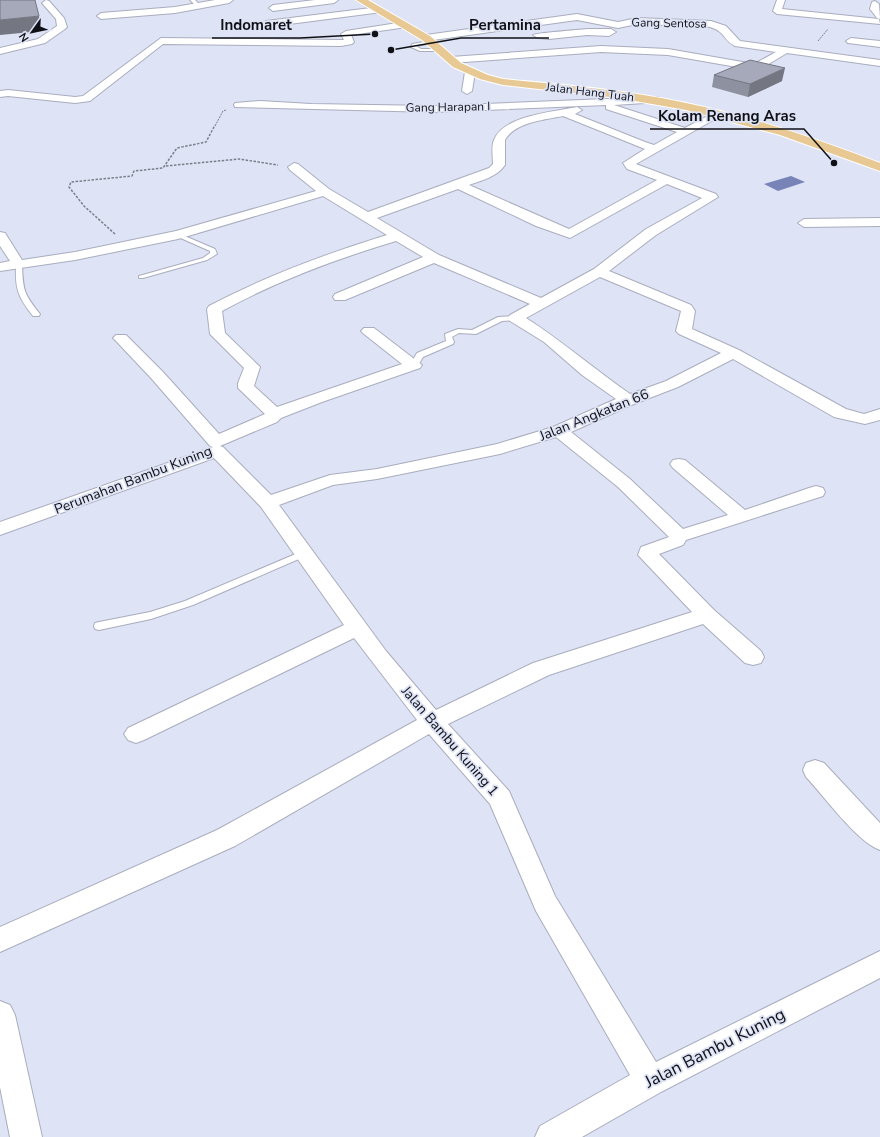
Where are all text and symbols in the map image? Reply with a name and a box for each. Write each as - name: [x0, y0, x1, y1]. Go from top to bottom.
- callout: Indomaret: [212, 11, 300, 38]
- callout: Pertamina: [461, 11, 549, 38]
- north arrow: [12, 12, 52, 52]
- street label: Gang Sentosa: [631, 14, 707, 32]
- text: Indomaret: [220, 15, 292, 35]
- text: Pertamina: [469, 15, 541, 35]
- text: N: [16, 30, 33, 45]
- street label: Jalan Hang Tuah: [544, 79, 635, 105]
- street label: Gang Harapan I: [406, 98, 490, 116]
- callout: Kolam Renang Aras: [650, 102, 804, 129]
- text: Kolam Renang Aras: [658, 106, 796, 126]
- street label: Jalan Angkatan 66: [536, 384, 652, 446]
- street label: Perumahan Bambu Kuning: [51, 441, 215, 519]
- street label: Jalan Bambu Kuning 1: [396, 681, 503, 800]
- street label: Jalan Bambu Kuning: [640, 1003, 789, 1094]

